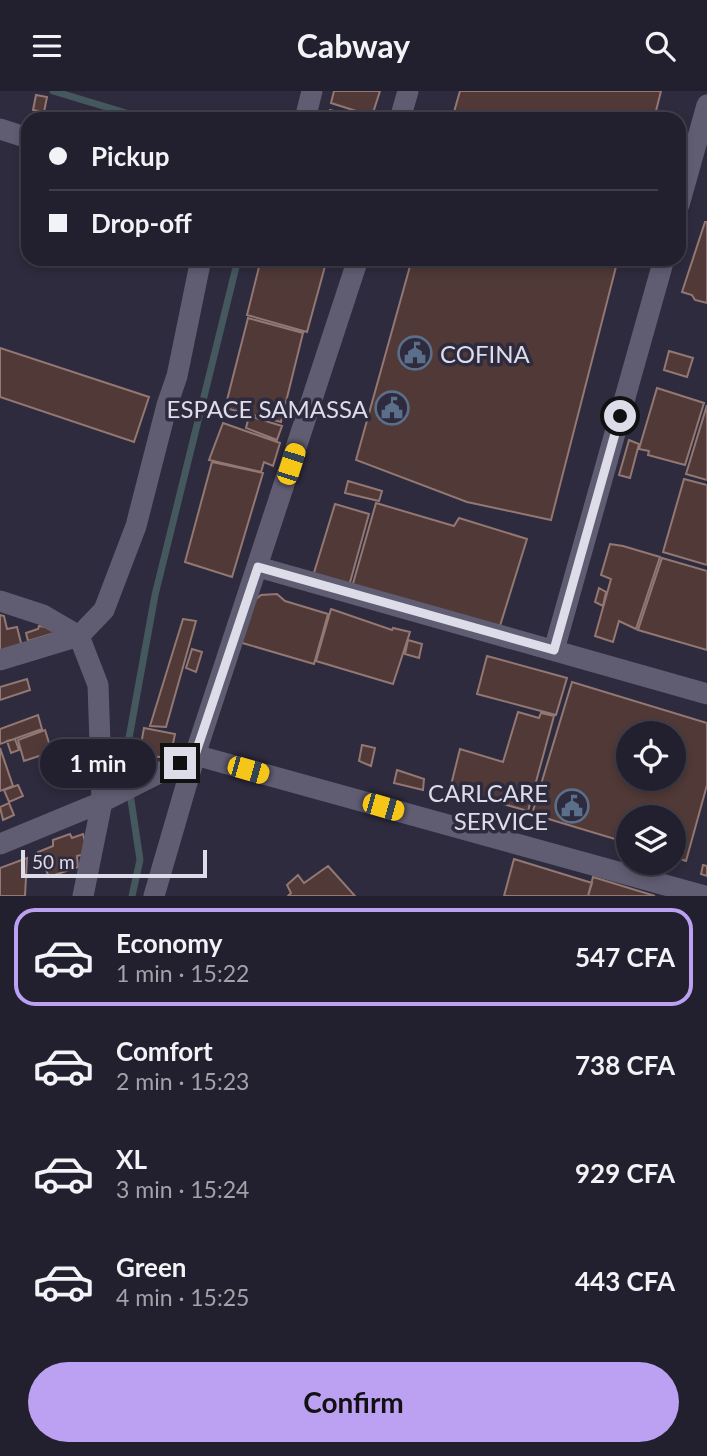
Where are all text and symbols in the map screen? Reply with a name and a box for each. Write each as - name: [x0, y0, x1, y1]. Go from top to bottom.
- text: Cabway: [297, 26, 410, 65]
- icon: menu: [28, 27, 66, 65]
- icon: search: [641, 27, 679, 65]
- text: Pickup: [91, 140, 170, 172]
- text: Drop-off: [91, 207, 192, 239]
- public building icon: COFINA: [396, 334, 434, 372]
- place label: COFINA: [440, 339, 531, 368]
- public building icon: ESPACE SAMASSA: [373, 389, 411, 427]
- place label: ESPACE SAMASSA: [167, 394, 369, 423]
- route start: [604, 400, 636, 432]
- car: [275, 441, 308, 487]
- map controls: [616, 721, 686, 875]
- button: locate: [616, 721, 686, 791]
- callout: 1 min: [40, 739, 156, 787]
- route end: [164, 747, 196, 779]
- text: 1 min: [69, 749, 127, 777]
- car: [225, 754, 272, 786]
- place label: CARLCARE SERVICE: [428, 778, 548, 835]
- public building icon: CARLCARE SERVICE: [553, 787, 591, 825]
- car: [360, 791, 407, 823]
- button: layers: [616, 805, 686, 875]
- scale bar: [21, 847, 206, 879]
- text: 50 m: [32, 850, 75, 873]
- icon: car: [32, 926, 95, 989]
- text: Economy: [116, 927, 222, 959]
- text: 547 CFA: [575, 941, 675, 973]
- text: 1 min · 15:22: [116, 959, 249, 987]
- icon: car: [32, 1034, 95, 1097]
- text: Comfort: [116, 1035, 213, 1067]
- text: 738 CFA: [575, 1049, 675, 1081]
- text: 2 min · 15:23: [116, 1067, 249, 1095]
- icon: car: [32, 1142, 95, 1205]
- text: XL: [116, 1143, 147, 1175]
- text: 929 CFA: [575, 1157, 675, 1189]
- text: 3 min · 15:24: [116, 1175, 249, 1203]
- icon: car: [32, 1250, 95, 1313]
- text: Green: [116, 1251, 186, 1283]
- text: 443 CFA: [575, 1265, 675, 1297]
- text: 4 min · 15:25: [116, 1283, 249, 1311]
- button: Confirm: [28, 1362, 679, 1442]

